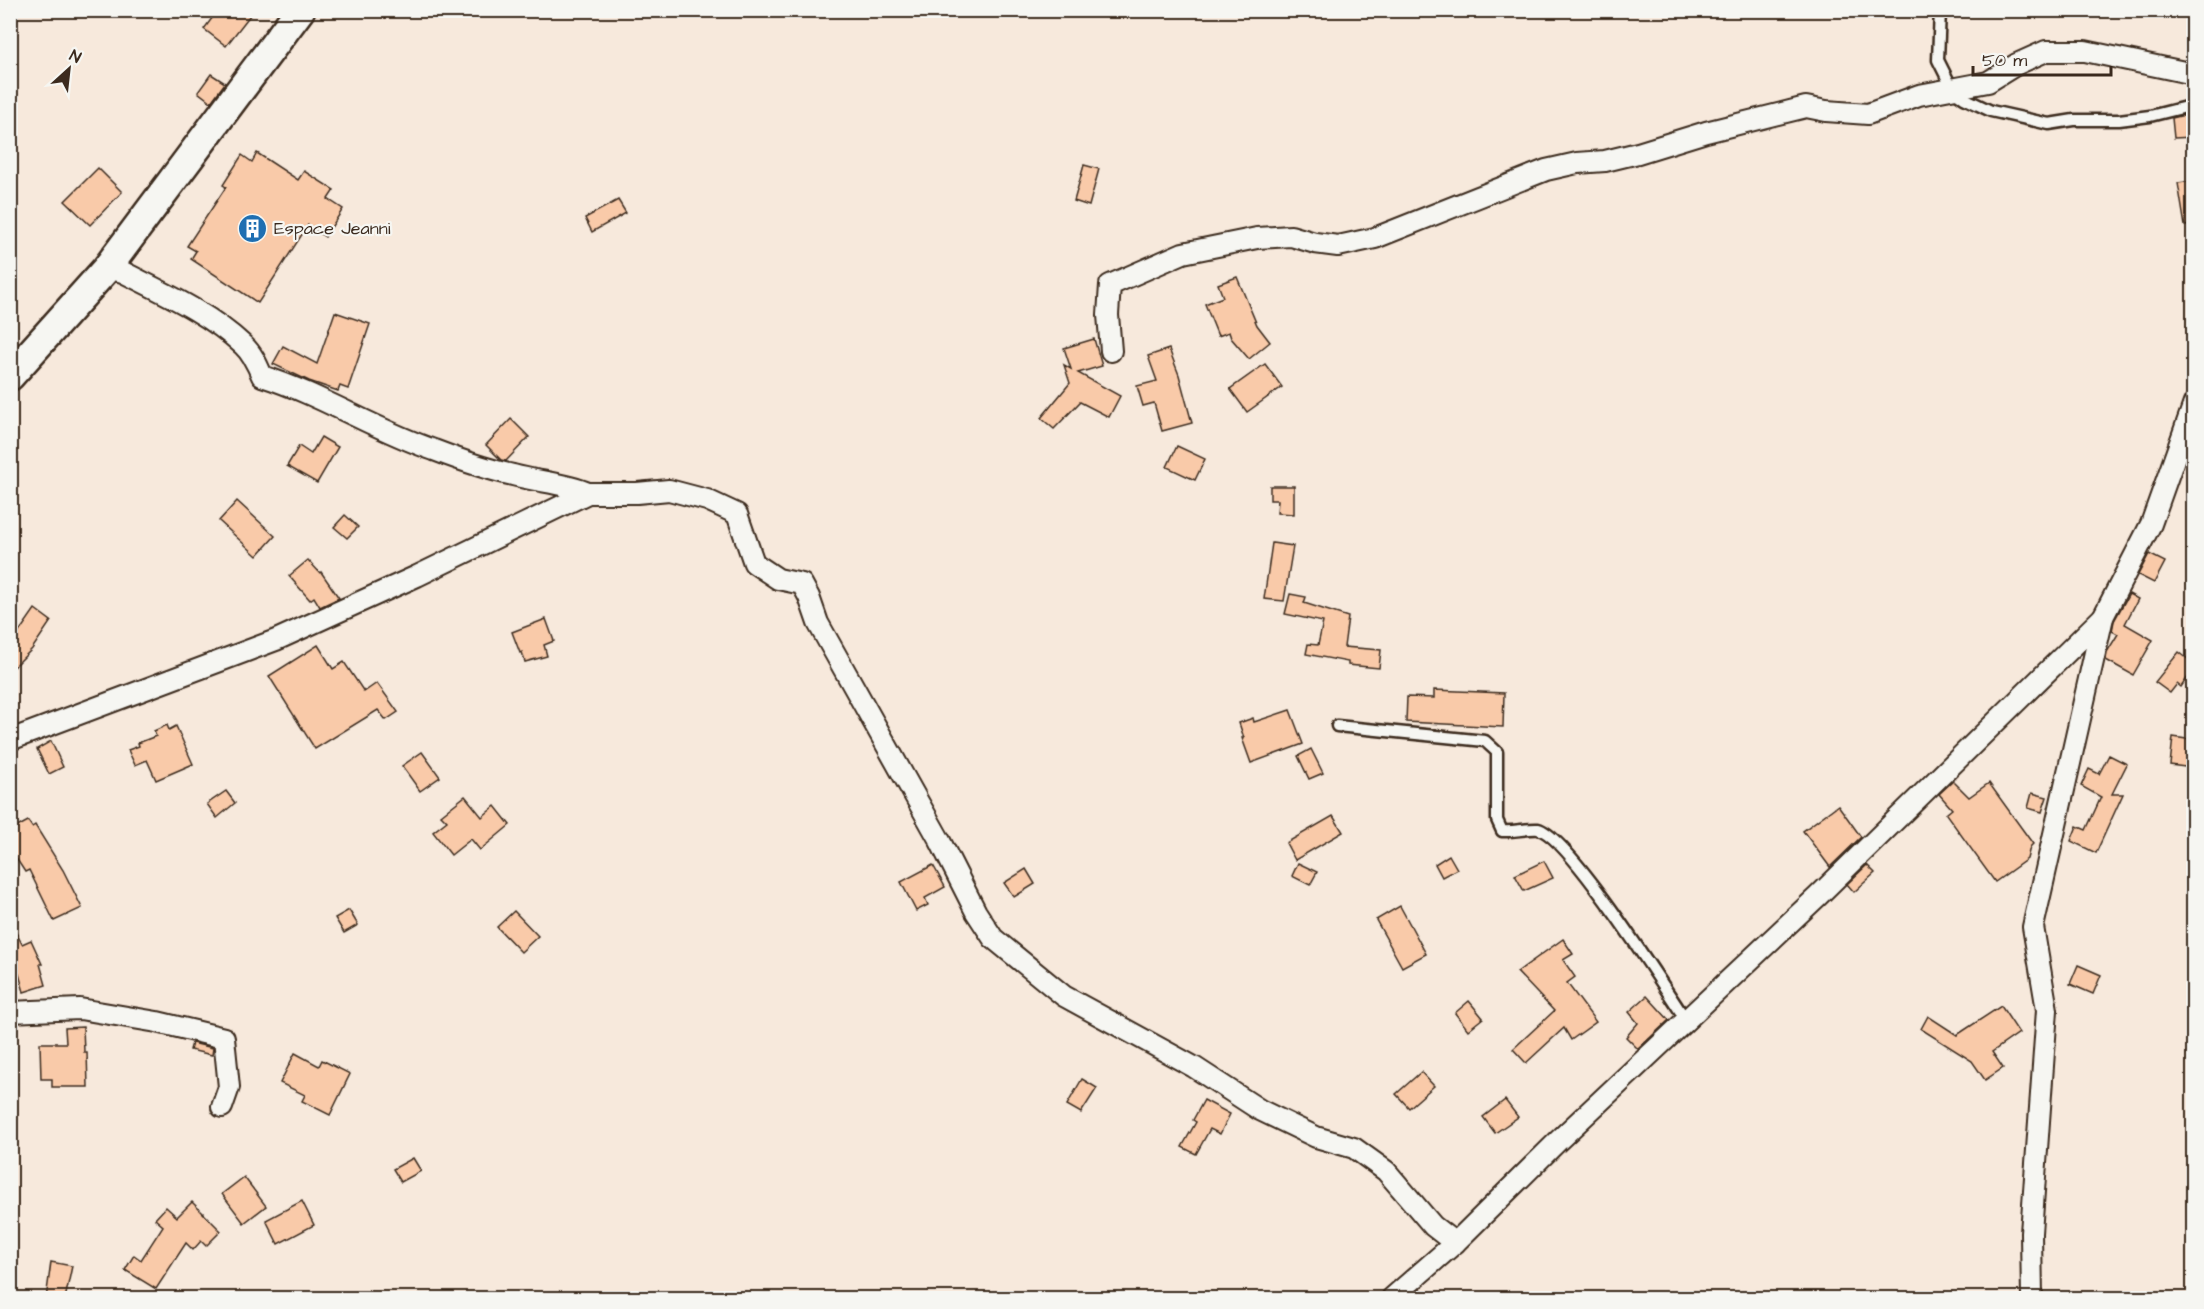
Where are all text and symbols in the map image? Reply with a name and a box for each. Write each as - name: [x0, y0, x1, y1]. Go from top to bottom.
- north arrow: [39, 39, 99, 99]
- scale bar: [1973, 39, 2111, 77]
- text: N: [66, 44, 85, 69]
- text: 50 m: [1982, 48, 2027, 73]
- building icon: Espace Jeanni: [237, 212, 269, 244]
- place label: Espace Jeanni: [274, 216, 391, 241]

